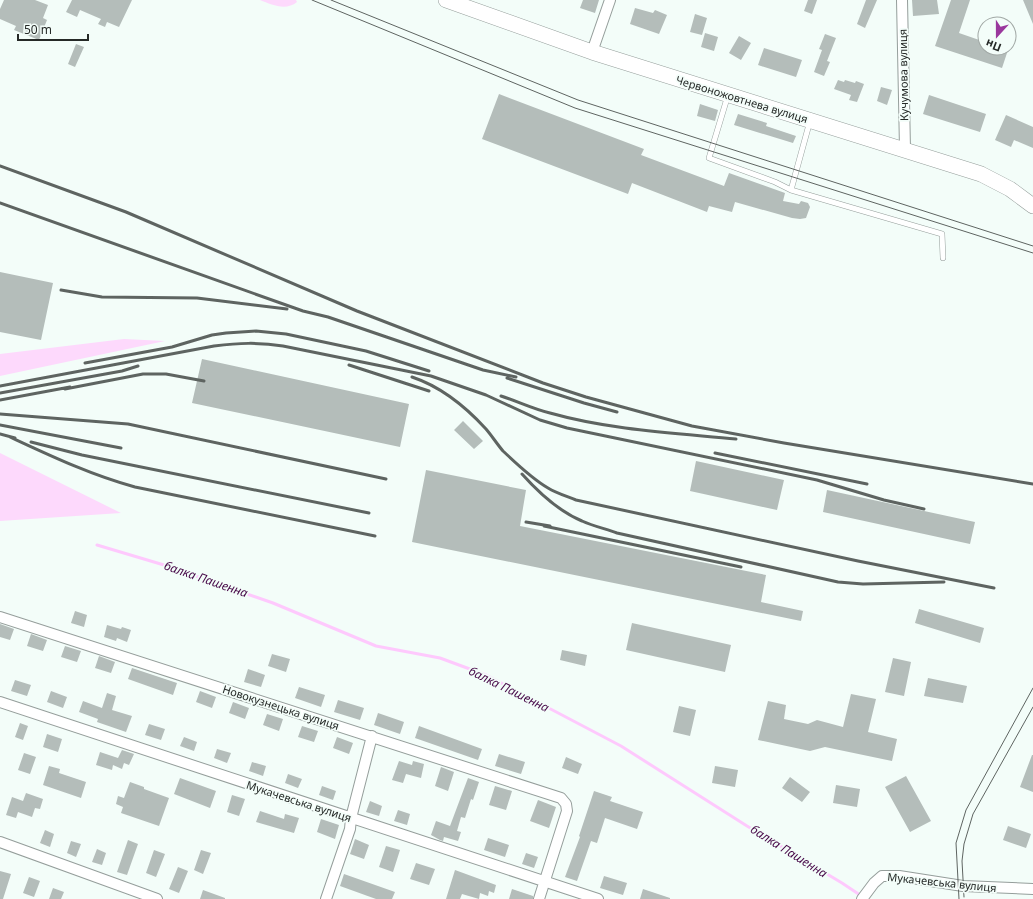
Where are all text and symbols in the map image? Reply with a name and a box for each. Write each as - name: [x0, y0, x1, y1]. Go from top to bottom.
- scale bar: [18, 16, 88, 42]
- north arrow: [977, 16, 1017, 56]
- text: 50 m: [24, 21, 52, 38]
- street label: Кучумова вулиця: [895, 29, 911, 121]
- text: Пн: [983, 36, 1003, 56]
- street label: Червоножовтнева вулиця: [674, 72, 810, 126]
- water label: балка Пашенна: [162, 557, 250, 601]
- water label: балка Пашенна: [466, 662, 552, 716]
- street label: Новокузнецька вулиця: [221, 681, 341, 733]
- street label: Мукачевська вулиця: [245, 777, 353, 825]
- water label: балка Пашенна: [747, 821, 831, 882]
- street label: Мукачевська вулиця: [887, 869, 997, 895]

